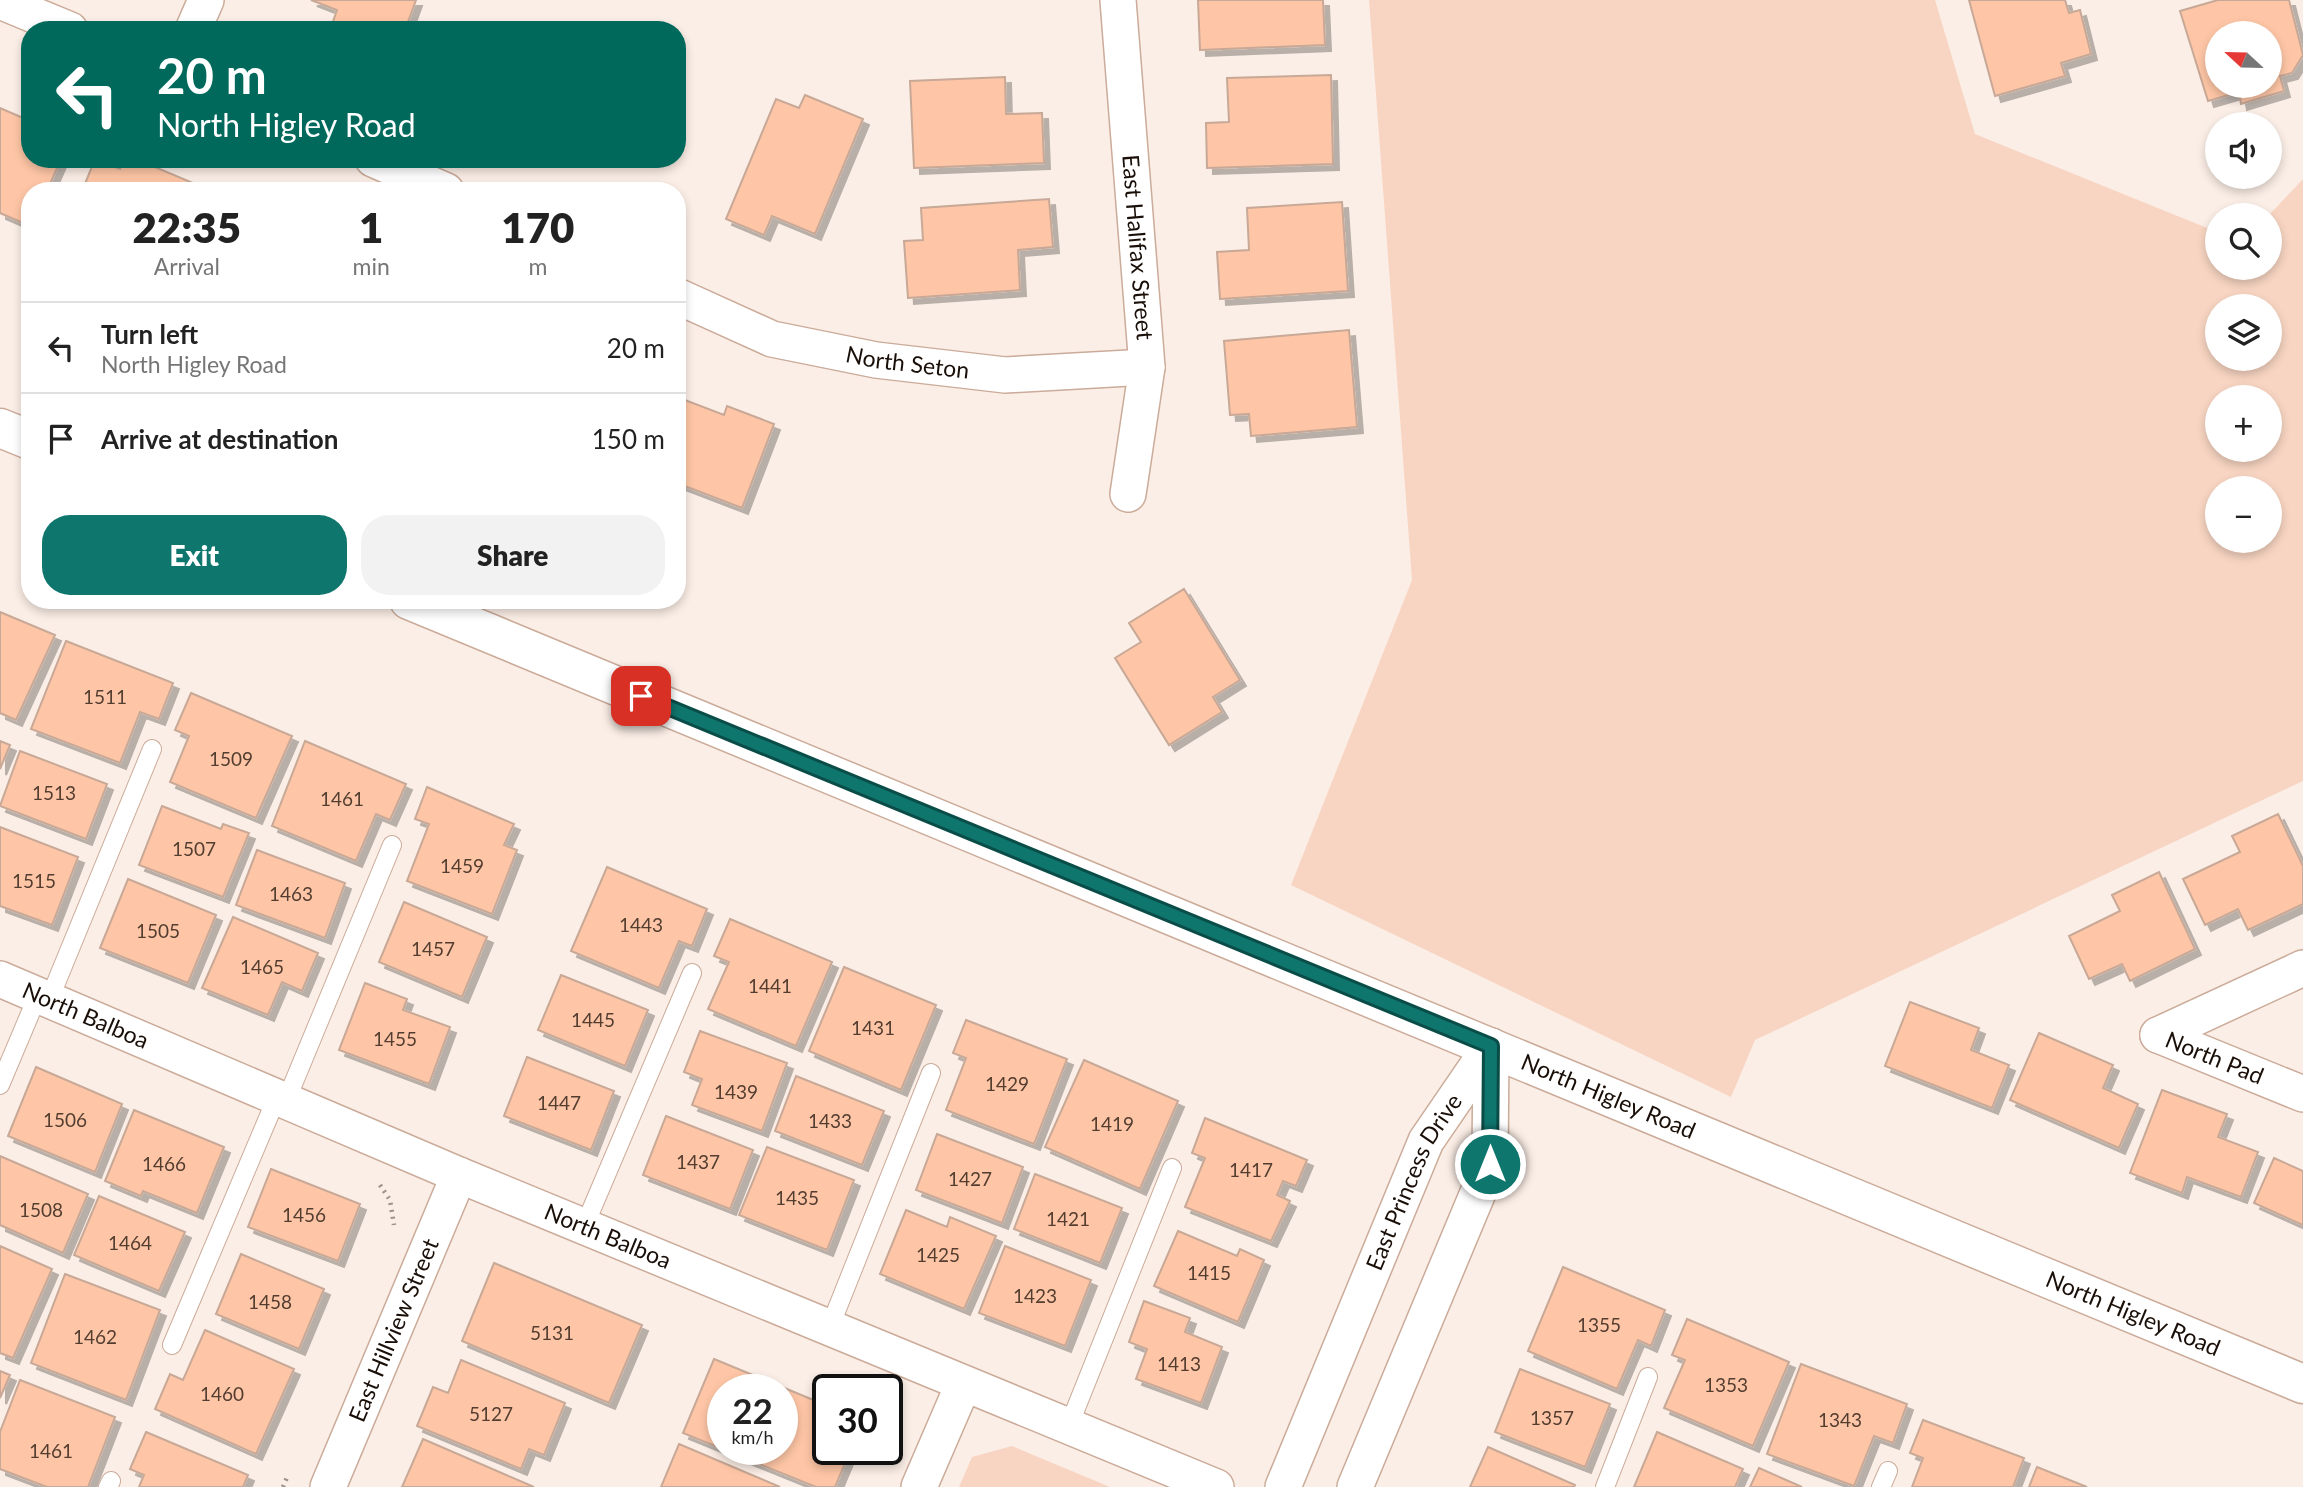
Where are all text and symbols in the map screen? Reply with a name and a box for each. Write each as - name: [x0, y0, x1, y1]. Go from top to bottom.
- north arrow: [2205, 21, 2282, 98]
- map controls: [2205, 21, 2282, 553]
- text: 20 m: [157, 46, 267, 104]
- icon: left: [42, 49, 133, 140]
- text: North Higley Road: [157, 105, 416, 144]
- button: sound: [2205, 112, 2282, 189]
- street label: East Halifax Street: [1117, 153, 1160, 342]
- text: 22:35: [133, 202, 241, 252]
- text: 1: [359, 202, 383, 252]
- text: 170: [501, 202, 574, 252]
- button: search: [2205, 203, 2282, 280]
- text: Arrival: [154, 252, 220, 280]
- text: min: [353, 252, 390, 280]
- text: m: [528, 252, 547, 280]
- button: layers: [2205, 294, 2282, 371]
- text: Turn left: [101, 318, 198, 350]
- icon: left: [42, 329, 80, 367]
- text: 20 m: [607, 332, 665, 364]
- street label: North Seton: [844, 339, 971, 384]
- text: North Higley Road: [101, 350, 287, 378]
- button: +: [2205, 385, 2282, 462]
- icon: arrive: [42, 420, 80, 458]
- text: Arrive at destination: [101, 423, 338, 455]
- text: 150 m: [592, 423, 665, 455]
- button: −: [2205, 476, 2282, 553]
- button: Exit: [42, 515, 347, 595]
- button: Share: [361, 515, 665, 595]
- pin: [611, 666, 671, 726]
- icon: arrive: [622, 677, 660, 715]
- house number: 1511: [83, 685, 127, 708]
- house number: 1509: [209, 747, 253, 770]
- house number: 1513: [32, 781, 76, 804]
- house number: 1461: [320, 787, 364, 810]
- house number: 1507: [172, 837, 216, 860]
- house number: 1459: [440, 854, 484, 877]
- house number: 1515: [12, 869, 56, 892]
- house number: 1463: [269, 882, 313, 905]
- house number: 1443: [619, 913, 663, 936]
- house number: 1505: [136, 919, 180, 942]
- house number: 1457: [411, 937, 455, 960]
- house number: 1465: [240, 955, 284, 978]
- house number: 1441: [748, 974, 792, 997]
- street label: North Balboa: [19, 975, 153, 1054]
- house number: 1445: [571, 1008, 615, 1031]
- house number: 1431: [851, 1016, 895, 1039]
- street label: North Pad: [2162, 1025, 2268, 1090]
- house number: 1455: [373, 1027, 417, 1050]
- street label: North Higley Road: [1517, 1047, 1700, 1144]
- house number: 1429: [985, 1072, 1029, 1095]
- house number: 1439: [714, 1080, 758, 1103]
- street label: East Princess Drive: [1359, 1088, 1467, 1274]
- house number: 1447: [537, 1091, 581, 1114]
- house number: 1506: [43, 1108, 87, 1131]
- house number: 1433: [808, 1109, 852, 1132]
- house number: 1419: [1090, 1112, 1134, 1135]
- position arrow: [1453, 1127, 1527, 1201]
- house number: 1437: [676, 1150, 720, 1173]
- house number: 1466: [142, 1152, 186, 1175]
- house number: 1417: [1229, 1158, 1273, 1181]
- house number: 1427: [948, 1167, 992, 1190]
- house number: 1435: [775, 1186, 819, 1209]
- street label: North Balboa: [541, 1197, 676, 1274]
- house number: 1508: [19, 1198, 63, 1221]
- house number: 1456: [282, 1203, 326, 1226]
- house number: 1421: [1046, 1207, 1090, 1230]
- house number: 1464: [108, 1231, 152, 1254]
- street label: East Hillview Street: [342, 1233, 444, 1426]
- house number: 1425: [916, 1243, 960, 1266]
- house number: 1415: [1187, 1261, 1231, 1284]
- street label: North Higley Road: [2042, 1264, 2225, 1361]
- house number: 1423: [1013, 1284, 1057, 1307]
- house number: 1458: [248, 1290, 292, 1313]
- house number: 1355: [1577, 1313, 1621, 1336]
- house number: 5131: [530, 1321, 574, 1344]
- house number: 1462: [73, 1325, 117, 1348]
- house number: 1413: [1157, 1352, 1201, 1375]
- house number: 1353: [1704, 1373, 1748, 1396]
- speed limit sign: 30: [812, 1374, 903, 1465]
- house number: 1460: [200, 1382, 244, 1405]
- text: 22: [732, 1389, 773, 1431]
- house number: 5127: [469, 1402, 513, 1425]
- house number: 1357: [1530, 1406, 1574, 1429]
- house number: 1343: [1818, 1408, 1862, 1431]
- text: km/h: [731, 1426, 774, 1448]
- house number: 1461: [29, 1439, 73, 1462]

